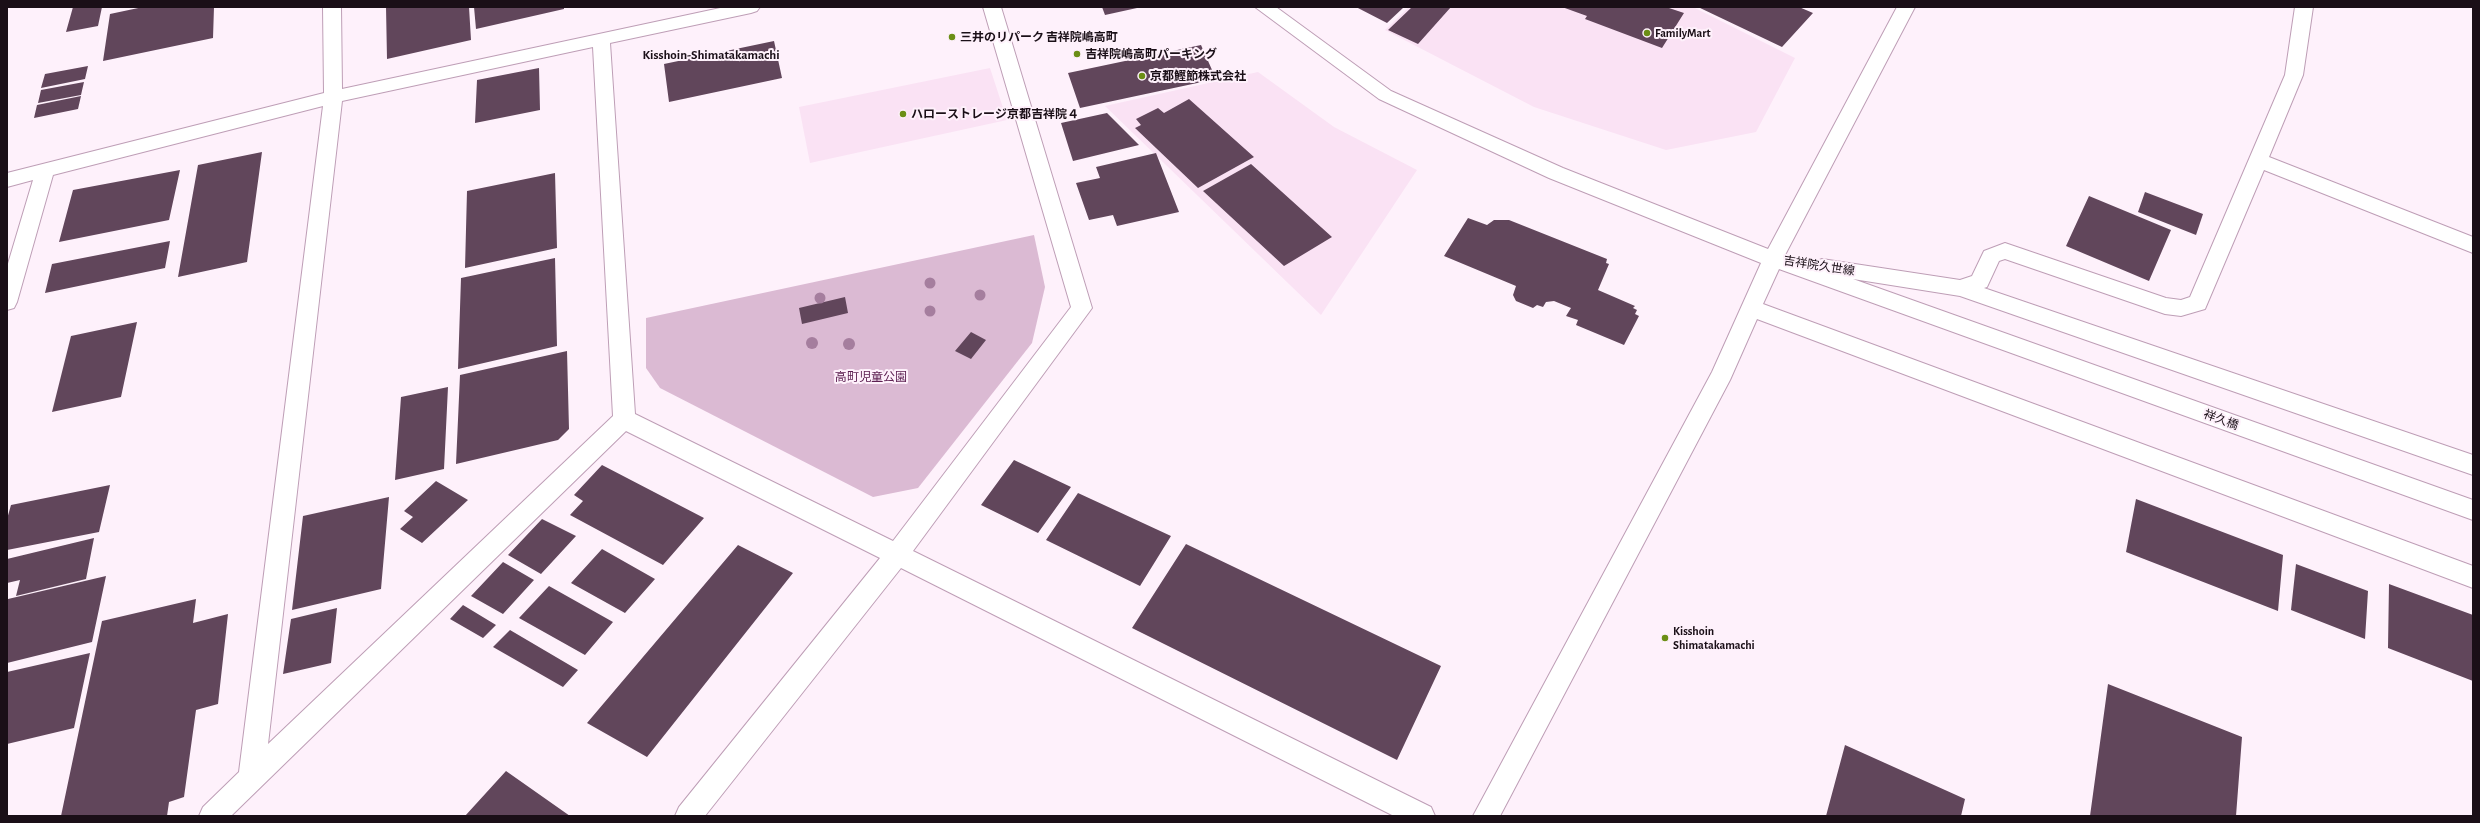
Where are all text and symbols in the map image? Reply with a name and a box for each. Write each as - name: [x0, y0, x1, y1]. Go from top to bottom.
- place label: FamilyMart: [1655, 26, 1710, 40]
- marker: FamilyMart: [1642, 28, 1652, 38]
- place label: 三井のリパーク 吉祥院嶋高町: [960, 30, 1118, 44]
- marker: 三井のリパーク 吉祥院嶋高町: [947, 32, 957, 42]
- district label: Kisshoin-Shimatakamachi: [642, 47, 780, 63]
- place label: 吉祥院嶋高町パーキング: [1085, 47, 1217, 61]
- marker: 吉祥院嶋高町パーキング: [1072, 49, 1082, 59]
- place label: 京都鰹節株式会社: [1150, 69, 1246, 83]
- marker: 京都鰹節株式会社: [1137, 71, 1147, 81]
- place label: ハローストレージ京都吉祥院４: [911, 107, 1079, 121]
- marker: ハローストレージ京都吉祥院４: [898, 109, 908, 119]
- street label: 吉祥院久世線: [1782, 253, 1856, 279]
- park label: 高町児童公園: [835, 370, 907, 384]
- street label: 祥久橋: [2202, 407, 2240, 433]
- place label: Kisshoin Shimatakamachi: [1673, 624, 1755, 652]
- marker: Kisshoin Shimatakamachi: [1660, 633, 1670, 643]

